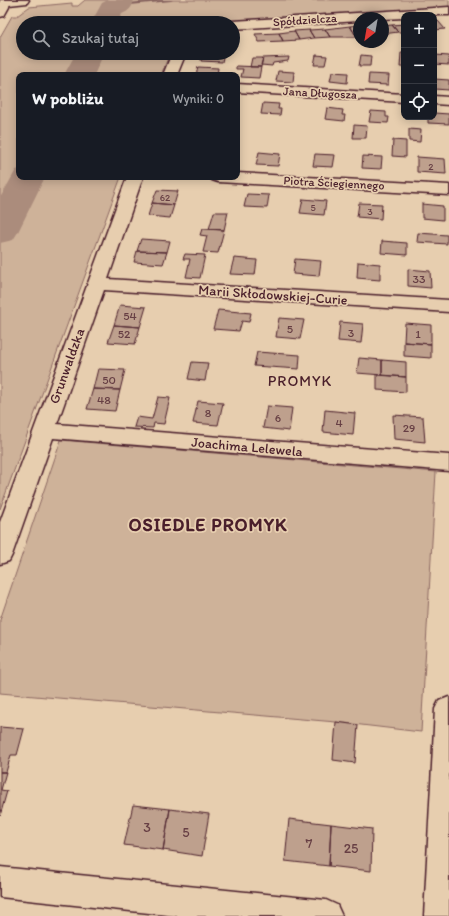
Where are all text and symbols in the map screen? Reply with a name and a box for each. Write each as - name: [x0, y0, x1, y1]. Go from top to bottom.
- street label: Spółdzielcza: [273, 11, 338, 29]
- north arrow: [353, 12, 389, 48]
- map controls: [401, 12, 437, 120]
- button: +: [401, 12, 437, 48]
- search box: [16, 16, 240, 60]
- icon: search: [30, 27, 52, 49]
- text: Szukaj tutaj: [62, 29, 139, 47]
- button: −: [401, 48, 437, 84]
- street label: Jana Długosza: [283, 84, 357, 102]
- button: locate: [401, 84, 437, 120]
- text: W pobliżu: [32, 88, 103, 108]
- text: Wyniki: 0: [172, 91, 224, 106]
- house number: 2: [428, 160, 434, 173]
- street label: Piotra Ściegiennego: [283, 173, 385, 193]
- house number: 62: [160, 191, 171, 204]
- house number: 5: [310, 201, 316, 214]
- house number: 3: [367, 205, 373, 218]
- house number: 33: [412, 272, 426, 286]
- street label: Marii Skłodowskiej-Curie: [198, 281, 348, 309]
- house number: 54: [123, 309, 137, 323]
- house number: 5: [287, 322, 293, 336]
- street label: Grunwaldzka: [45, 325, 89, 406]
- house number: 3: [348, 326, 355, 340]
- house number: 52: [118, 327, 131, 341]
- house number: 1: [415, 327, 421, 341]
- district label: PROMYK: [268, 372, 332, 390]
- house number: 50: [102, 373, 116, 387]
- house number: 48: [97, 393, 111, 407]
- house number: 8: [205, 406, 212, 420]
- house number: 6: [275, 411, 281, 425]
- house number: 4: [335, 416, 343, 430]
- house number: 29: [403, 421, 415, 435]
- street label: Joachima Lelewela: [191, 434, 303, 460]
- district label: OSIEDLE PROMYK: [129, 514, 287, 536]
- house number: 3: [143, 819, 151, 836]
- house number: 5: [182, 824, 190, 841]
- house number: 7: [306, 835, 313, 852]
- house number: 25: [344, 840, 358, 857]

